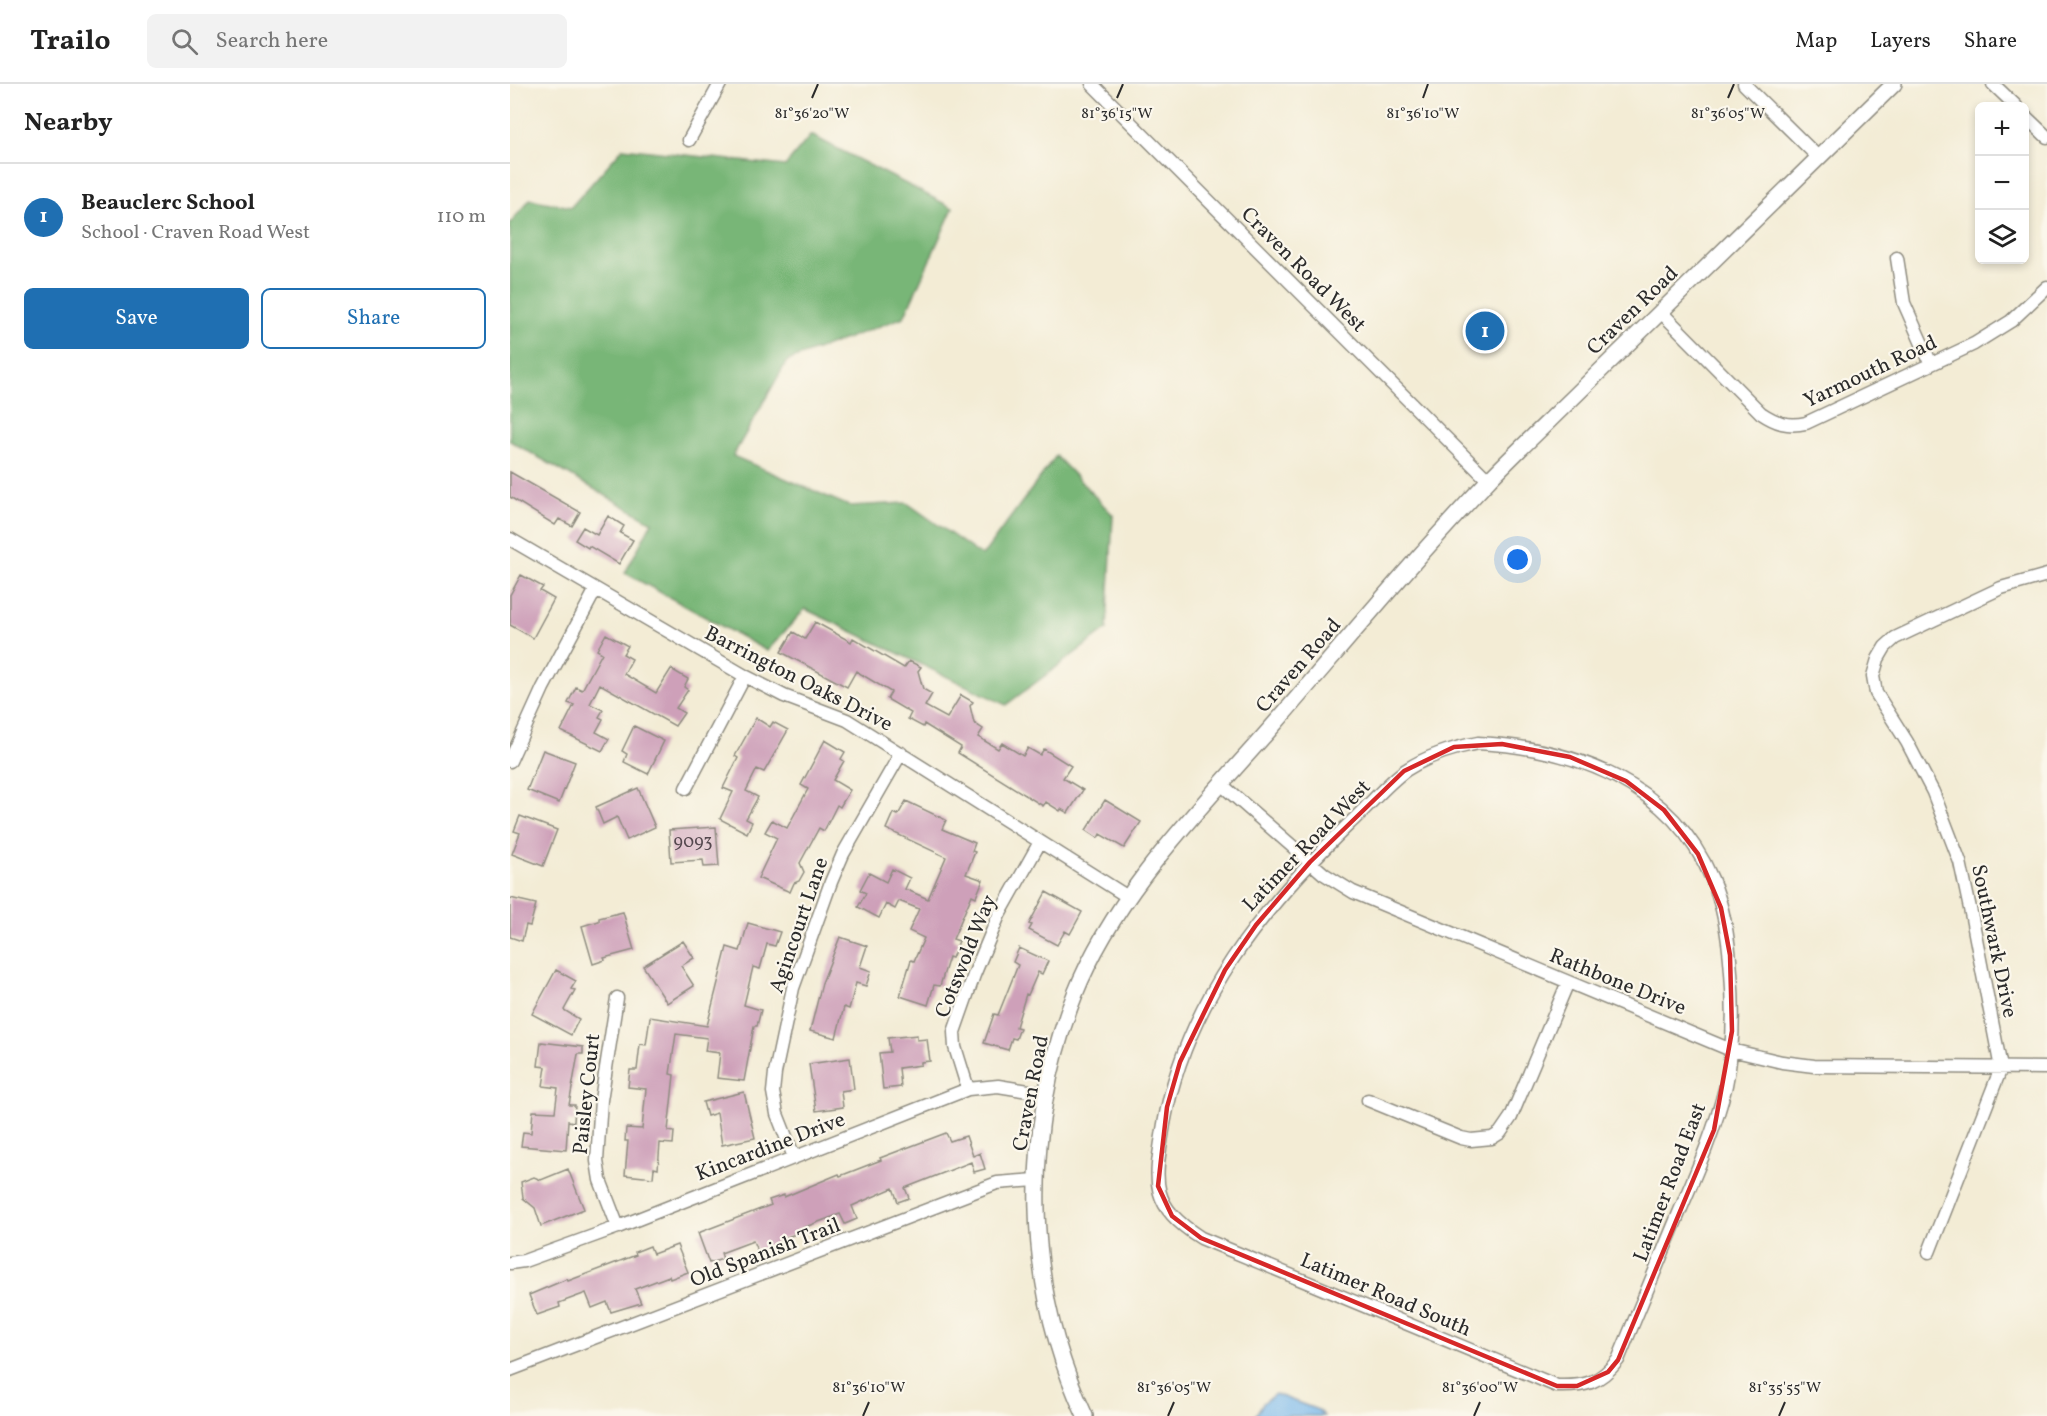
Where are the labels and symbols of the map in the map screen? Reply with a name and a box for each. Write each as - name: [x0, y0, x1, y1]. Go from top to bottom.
- text: 81°36'20"W: [775, 104, 849, 125]
- text: 81°36'15"W: [1081, 104, 1153, 125]
- text: 81°36'10"W: [1387, 104, 1459, 125]
- text: 81°36'05"W: [1691, 104, 1765, 125]
- street label: Craven Road West: [1234, 201, 1372, 339]
- street label: Craven Road: [1581, 260, 1685, 362]
- pin: 1: [1466, 308, 1504, 354]
- street label: Yarmouth Road: [1799, 329, 1942, 416]
- your location: [1503, 545, 1532, 574]
- street label: Craven Road: [1250, 612, 1349, 720]
- street label: Barrington Oaks Drive: [699, 619, 897, 739]
- street label: Latimer Road West: [1236, 773, 1378, 919]
- house number: 9093: [674, 830, 712, 855]
- street label: Agincourt Lane: [763, 854, 836, 997]
- street label: Southwark Drive: [1963, 862, 2024, 1021]
- street label: Cotswold Way: [929, 890, 1004, 1022]
- street label: Rathbone Drive: [1545, 942, 1690, 1023]
- street label: Paisley Court: [567, 1032, 608, 1156]
- street label: Craven Road: [1006, 1033, 1057, 1154]
- street label: Latimer Road East: [1627, 1099, 1714, 1266]
- street label: Kincardine Drive: [692, 1106, 849, 1189]
- street label: Old Spanish Trail: [686, 1211, 845, 1295]
- street label: Latimer Road South: [1295, 1246, 1475, 1345]
- text: 81°36'10"W: [833, 1378, 905, 1399]
- text: 81°36'05"W: [1137, 1378, 1211, 1399]
- text: 81°36'00"W: [1442, 1378, 1518, 1399]
- text: 81°35'55"W: [1749, 1378, 1821, 1399]

